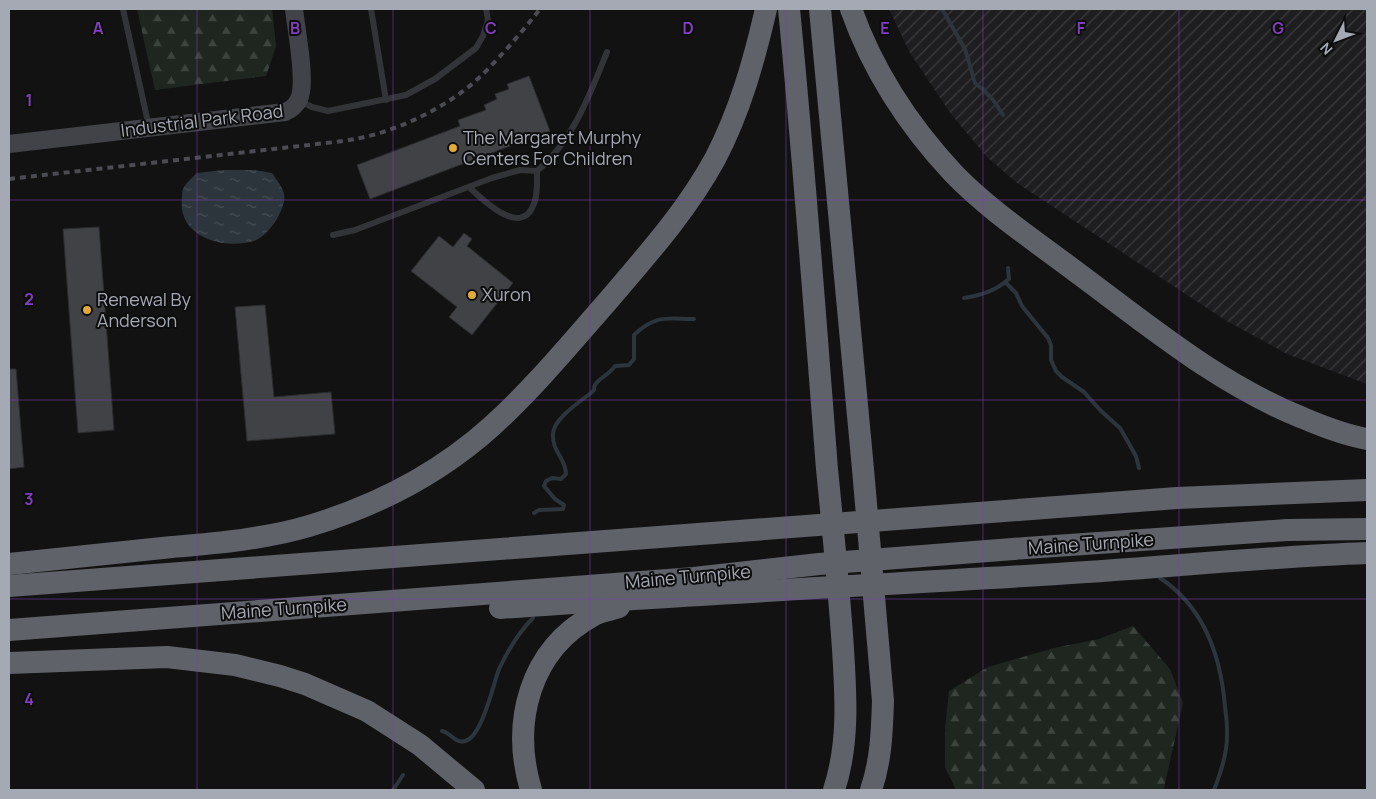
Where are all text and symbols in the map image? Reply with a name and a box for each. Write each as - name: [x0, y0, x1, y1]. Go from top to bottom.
- north arrow: [1311, 15, 1361, 65]
- text: A: [93, 17, 104, 39]
- text: B: [290, 17, 300, 39]
- text: C: [485, 17, 497, 39]
- text: D: [682, 17, 694, 39]
- text: E: [880, 17, 890, 39]
- text: F: [1077, 17, 1086, 39]
- text: G: [1272, 17, 1284, 39]
- text: N: [1316, 39, 1336, 59]
- text: 1: [25, 89, 33, 111]
- street label: Industrial Park Road: [119, 98, 284, 142]
- place label: The Margaret Murphy Centers For Children: [463, 125, 642, 170]
- marker: The Margaret Murphy Centers For Children: [447, 142, 459, 154]
- place label: Xuron: [482, 282, 531, 306]
- place label: Renewal By Anderson: [97, 287, 192, 332]
- text: 2: [24, 288, 34, 310]
- marker: Xuron: [466, 289, 478, 301]
- marker: Renewal By Anderson: [81, 304, 93, 316]
- text: 3: [24, 488, 34, 510]
- street label: Maine Turnpike: [1027, 527, 1155, 559]
- street label: Maine Turnpike: [624, 559, 752, 593]
- street label: Maine Turnpike: [220, 592, 348, 624]
- text: 4: [24, 688, 34, 710]

